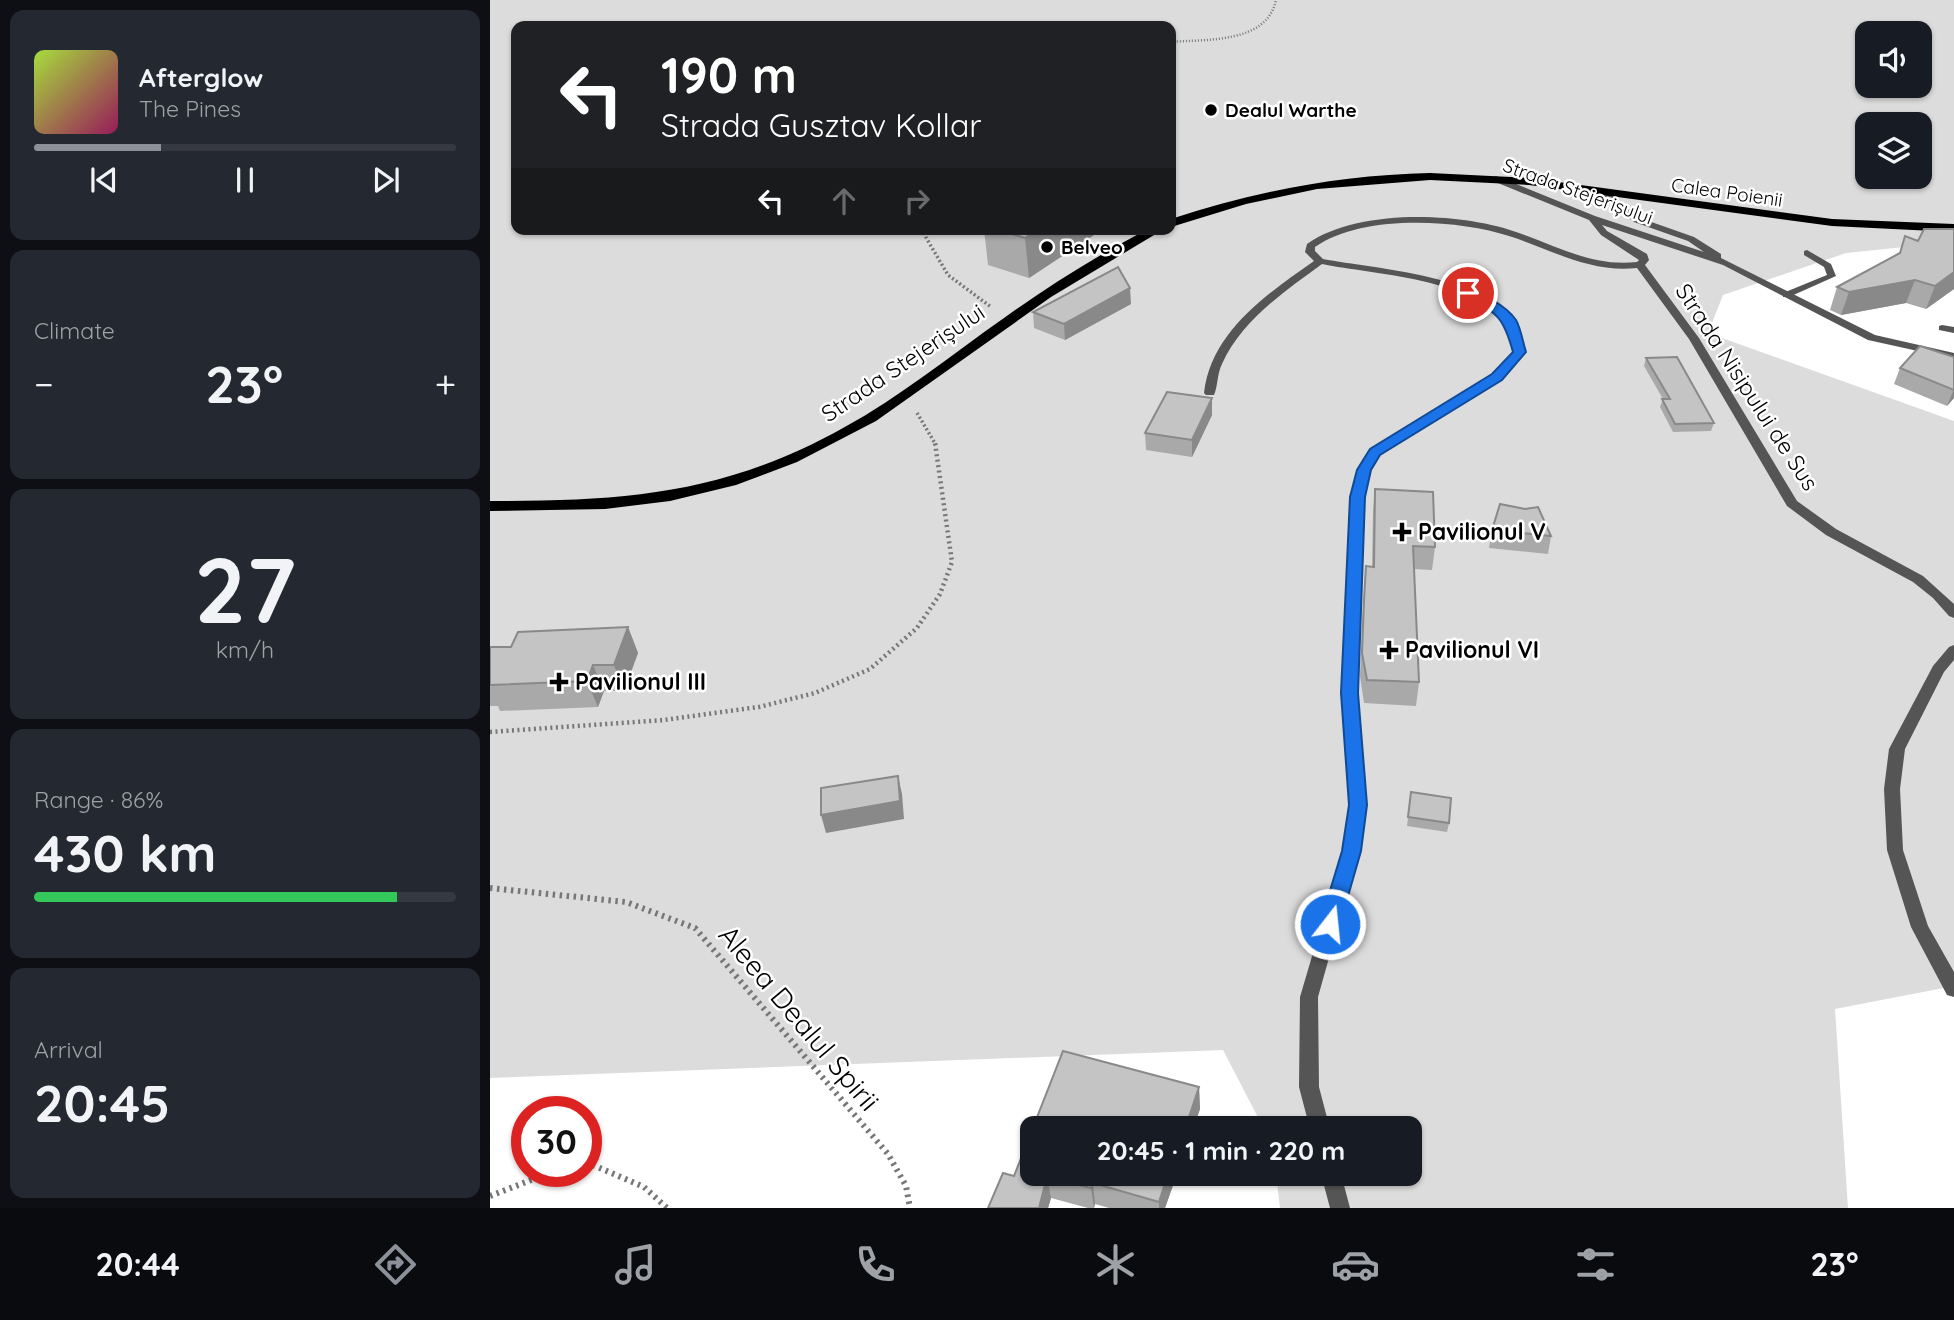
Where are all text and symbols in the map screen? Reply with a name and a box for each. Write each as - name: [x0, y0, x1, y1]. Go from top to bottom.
- map controls: [1855, 21, 1932, 189]
- button: sound: [1855, 21, 1932, 98]
- text: 190 m: [661, 44, 797, 105]
- icon: left: [546, 49, 637, 140]
- text: Afterglow: [139, 61, 263, 94]
- text: The Pines: [139, 94, 241, 123]
- place label: Dealul Warthe: [1225, 98, 1357, 122]
- marker: Dealul Warthe: [1203, 102, 1219, 118]
- text: Strada Gusztav Kollar: [661, 105, 982, 145]
- button: layers: [1855, 112, 1932, 189]
- street label: Strada Stejerișului: [1500, 153, 1656, 229]
- icon: previous: [85, 161, 123, 199]
- icon: pause: [226, 161, 264, 199]
- icon: next: [367, 161, 405, 199]
- street label: Calea Poienii: [1670, 172, 1784, 212]
- icon: left: [752, 182, 790, 220]
- icon: ahead: [825, 182, 863, 220]
- icon: right: [898, 182, 936, 220]
- place label: Belveo: [1061, 235, 1123, 259]
- marker: Belveo: [1039, 239, 1055, 255]
- pin: [1438, 263, 1498, 323]
- icon: arrive: [1449, 274, 1487, 312]
- street label: Strada Nisipului de Sus: [1670, 278, 1825, 496]
- street label: Strada Stejerișului: [815, 297, 990, 428]
- text: Climate: [34, 316, 115, 345]
- text: 23°: [205, 351, 283, 416]
- text: −: [34, 360, 54, 408]
- text: +: [435, 360, 456, 408]
- place label: Pavilionul V: [1418, 517, 1546, 546]
- marker: Pavilionul V: [1392, 522, 1412, 542]
- text: 27: [194, 532, 296, 646]
- text: km/h: [216, 635, 274, 664]
- place label: Pavilionul VI: [1405, 635, 1539, 664]
- marker: Pavilionul VI: [1379, 640, 1399, 660]
- place label: Pavilionul III: [575, 667, 706, 696]
- marker: Pavilionul III: [549, 672, 569, 692]
- text: Range · 86%: [34, 785, 163, 814]
- text: 430 km: [34, 820, 217, 885]
- position arrow: [1293, 887, 1367, 961]
- street label: Aleea Dealul Spirii: [712, 918, 887, 1118]
- text: Arrival: [34, 1035, 103, 1064]
- text: 20:45: [34, 1070, 170, 1135]
- speed limit sign: 30: [511, 1096, 602, 1187]
- text: 20:45 · 1 min · 220 m: [1097, 1134, 1345, 1167]
- icon: directions: [371, 1240, 420, 1289]
- icon: music: [611, 1240, 660, 1289]
- icon: phone: [851, 1240, 900, 1289]
- icon: climate: [1091, 1240, 1140, 1289]
- icon: car: [1331, 1240, 1380, 1289]
- icon: filters: [1571, 1240, 1620, 1289]
- text: 20:44: [95, 1244, 180, 1284]
- text: 23°: [1811, 1244, 1858, 1284]

